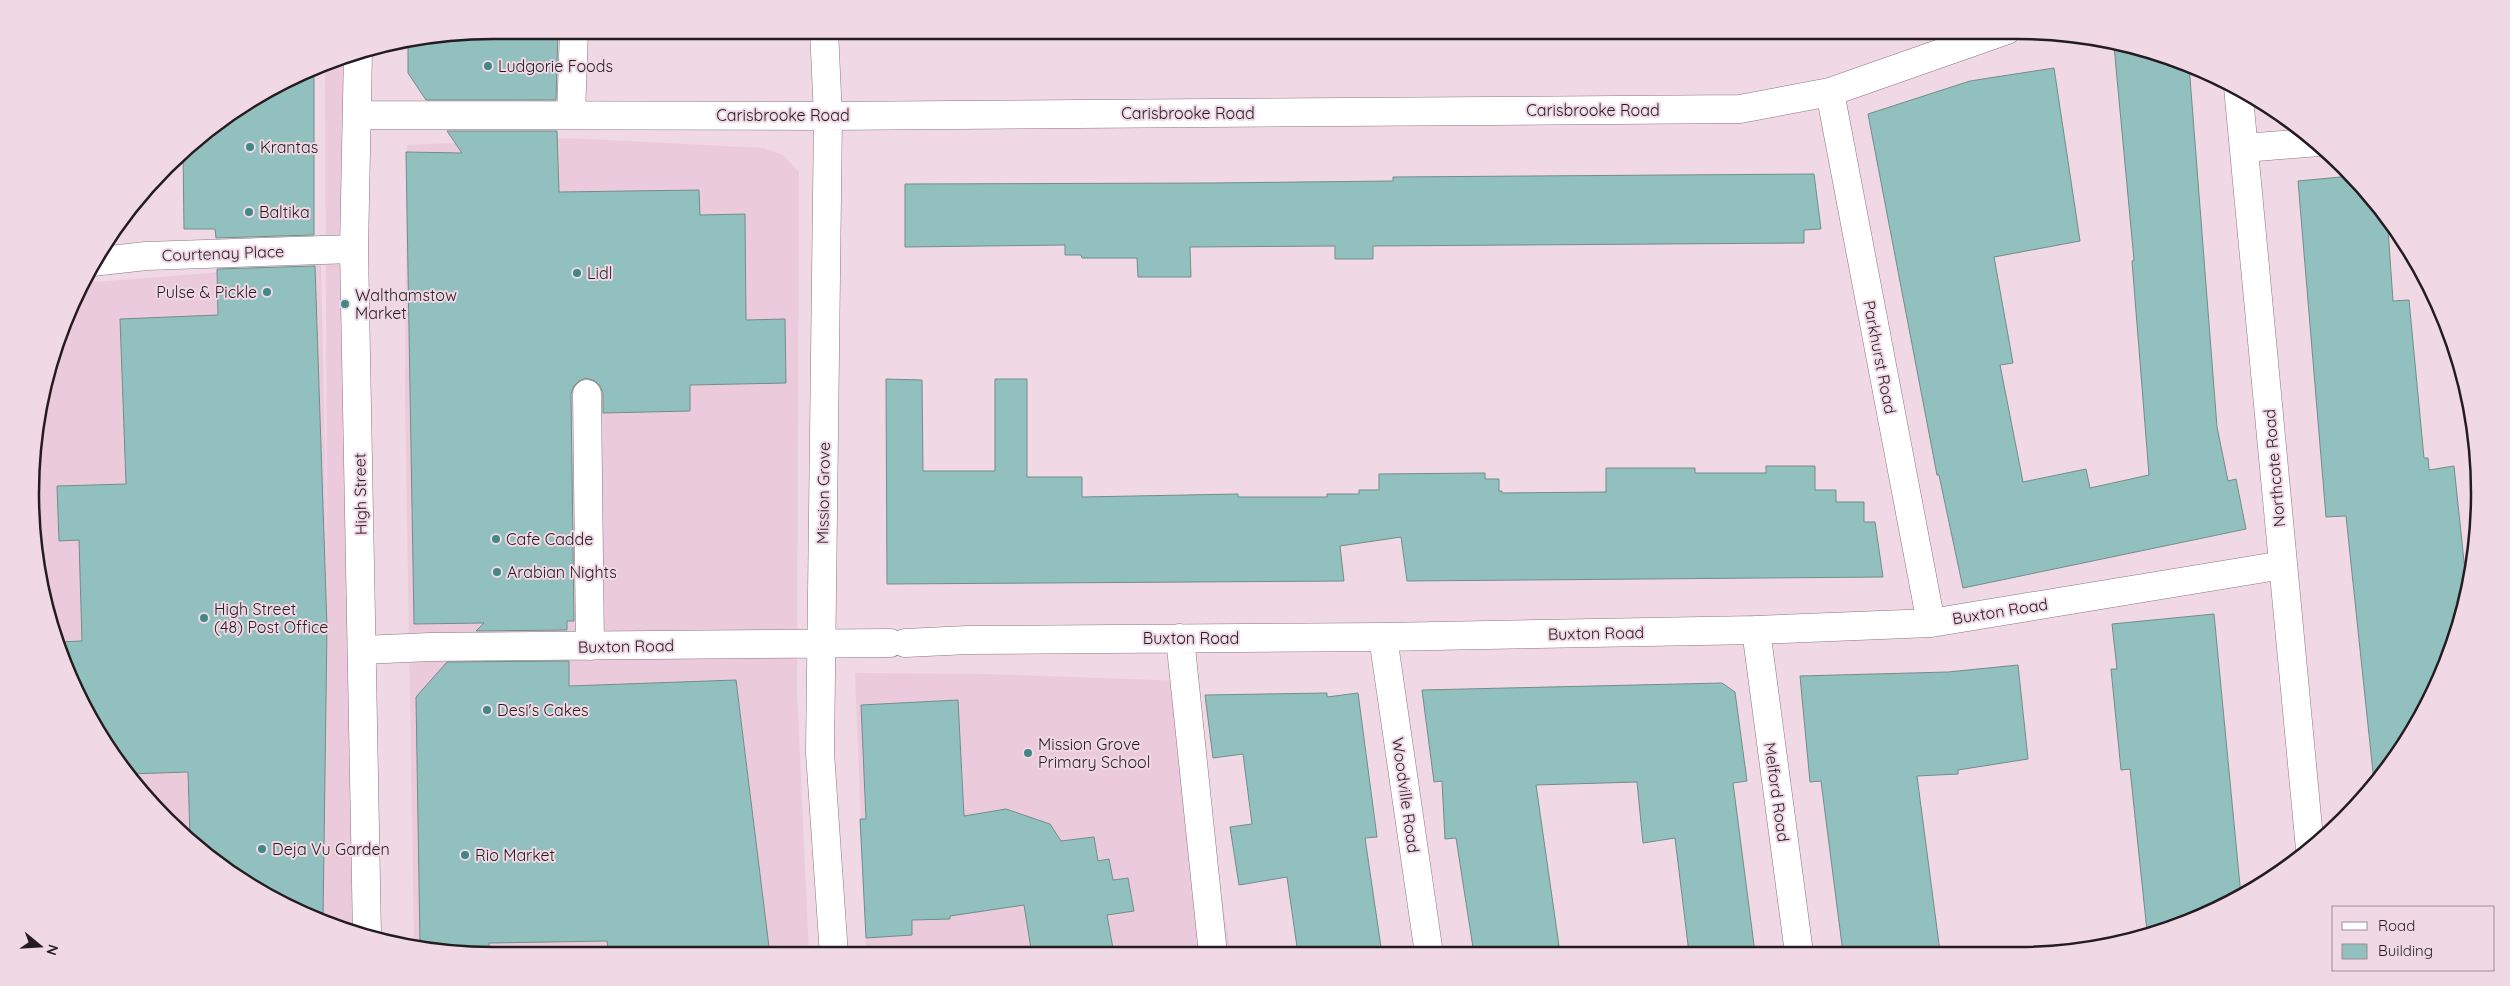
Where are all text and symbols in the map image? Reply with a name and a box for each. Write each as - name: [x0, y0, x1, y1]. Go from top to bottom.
- place label: Ludgorie Foods: [498, 56, 613, 76]
- marker: Ludgorie Foods: [482, 60, 494, 72]
- street label: Carisbrooke Road: [1526, 100, 1660, 120]
- street label: Carisbrooke Road: [1121, 103, 1255, 123]
- street label: Carisbrooke Road: [716, 105, 850, 125]
- place label: Krantas: [260, 137, 318, 157]
- marker: Krantas: [244, 141, 256, 153]
- place label: Baltika: [259, 202, 310, 222]
- marker: Baltika: [243, 206, 255, 218]
- street label: Courtenay Place: [161, 241, 285, 265]
- place label: Lidl: [587, 263, 612, 283]
- marker: Lidl: [571, 267, 583, 279]
- place label: Pulse & Pickle: [156, 282, 257, 302]
- place label: Walthamstow Market: [355, 285, 457, 323]
- marker: Pulse & Pickle: [261, 286, 273, 298]
- marker: Walthamstow Market: [339, 298, 351, 310]
- street label: Parkhurst Road: [1859, 299, 1901, 415]
- street label: Northcote Road: [2259, 408, 2289, 528]
- street label: Mission Grove: [812, 442, 834, 544]
- street label: High Street: [349, 453, 371, 535]
- place label: Cafe Cadde: [506, 529, 593, 549]
- marker: Cafe Cadde: [490, 533, 502, 545]
- place label: Arabian Nights: [507, 562, 617, 582]
- marker: Arabian Nights: [491, 566, 503, 578]
- street label: Buxton Road: [1951, 594, 2049, 628]
- place label: High Street (48) Post Office: [214, 599, 328, 637]
- marker: High Street (48) Post Office: [198, 612, 210, 624]
- street label: Buxton Road: [1548, 622, 1644, 644]
- street label: Buxton Road: [1143, 628, 1239, 648]
- street label: Buxton Road: [578, 635, 674, 657]
- place label: Desi's Cakes: [497, 700, 588, 720]
- marker: Desi's Cakes: [481, 704, 493, 716]
- place label: Mission Grove Primary School: [1038, 734, 1150, 772]
- street label: Woodville Road: [1388, 736, 1424, 854]
- street label: Melford Road: [1760, 741, 1794, 843]
- marker: Mission Grove Primary School: [1022, 747, 1034, 759]
- place label: Deja Vu Garden: [272, 839, 390, 859]
- marker: Deja Vu Garden: [256, 843, 268, 855]
- place label: Rio Market: [475, 845, 555, 865]
- marker: Rio Market: [459, 849, 471, 861]
- legend: [2332, 906, 2495, 971]
- text: Road: [2378, 916, 2415, 935]
- north arrow: [15, 921, 65, 971]
- text: Building: [2378, 941, 2433, 960]
- text: N: [42, 942, 63, 958]

